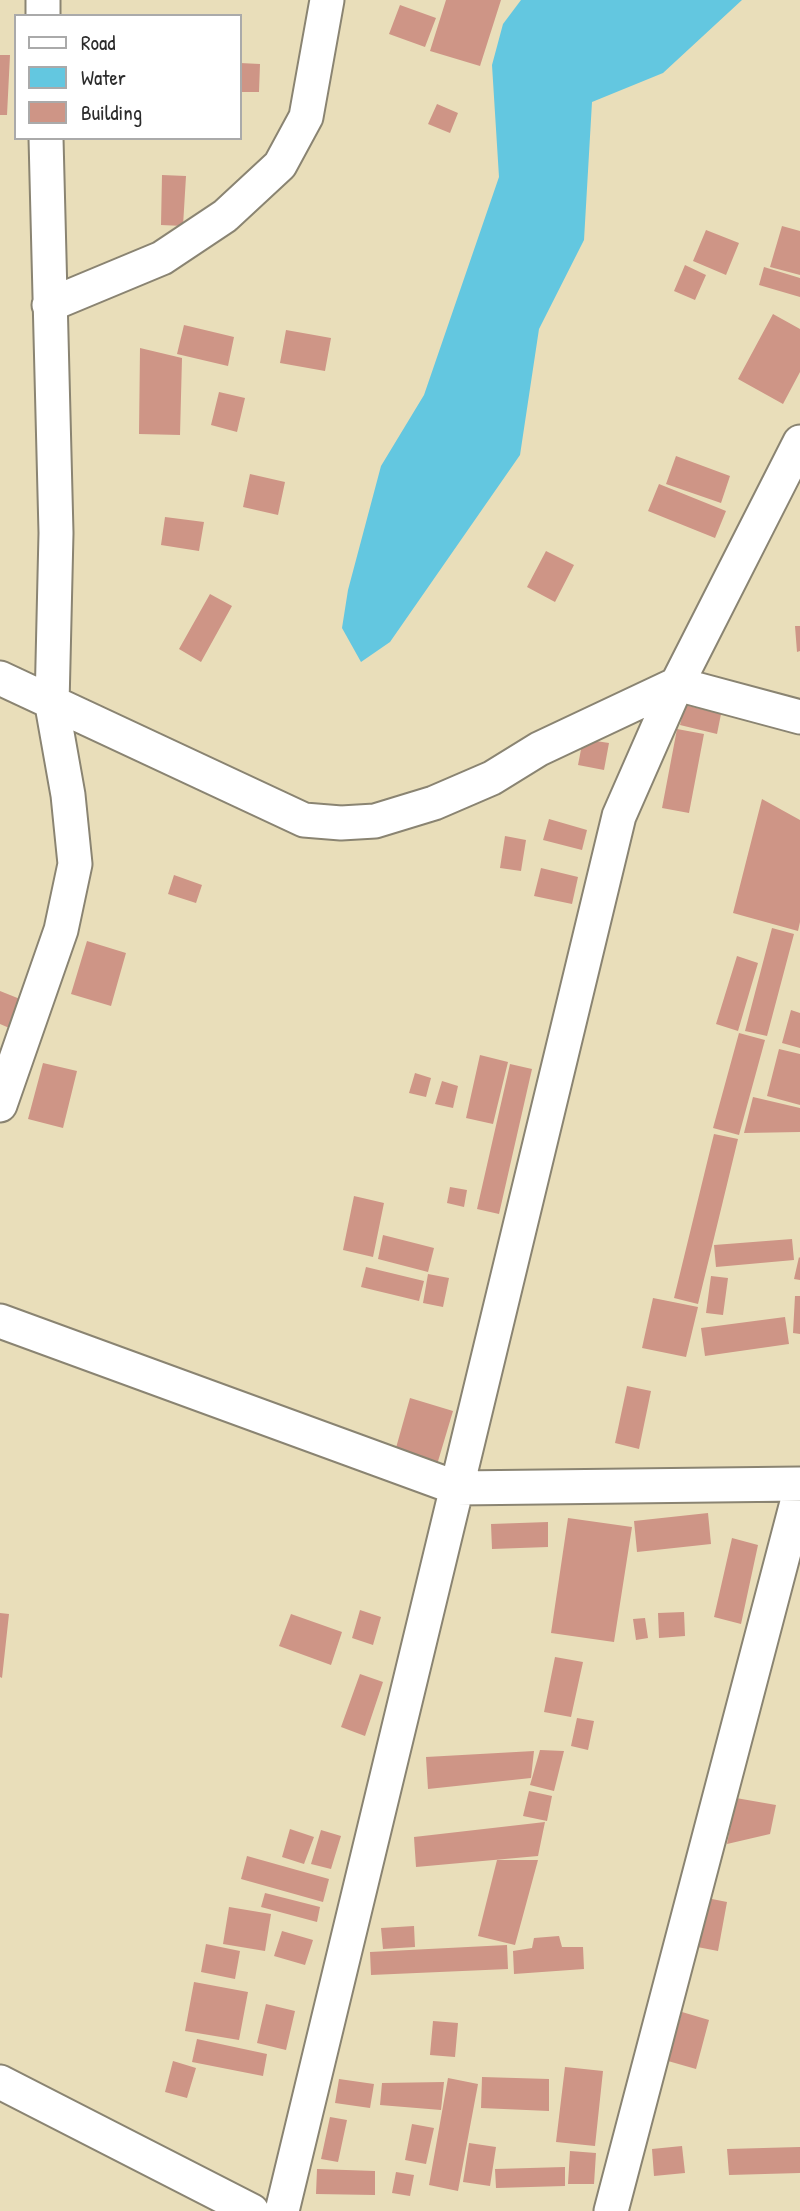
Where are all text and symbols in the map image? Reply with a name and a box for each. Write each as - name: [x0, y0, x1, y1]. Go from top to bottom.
- legend: [14, 14, 242, 140]
- text: Road: [81, 28, 115, 57]
- text: Water: [81, 63, 126, 92]
- text: Building: [81, 98, 142, 127]

